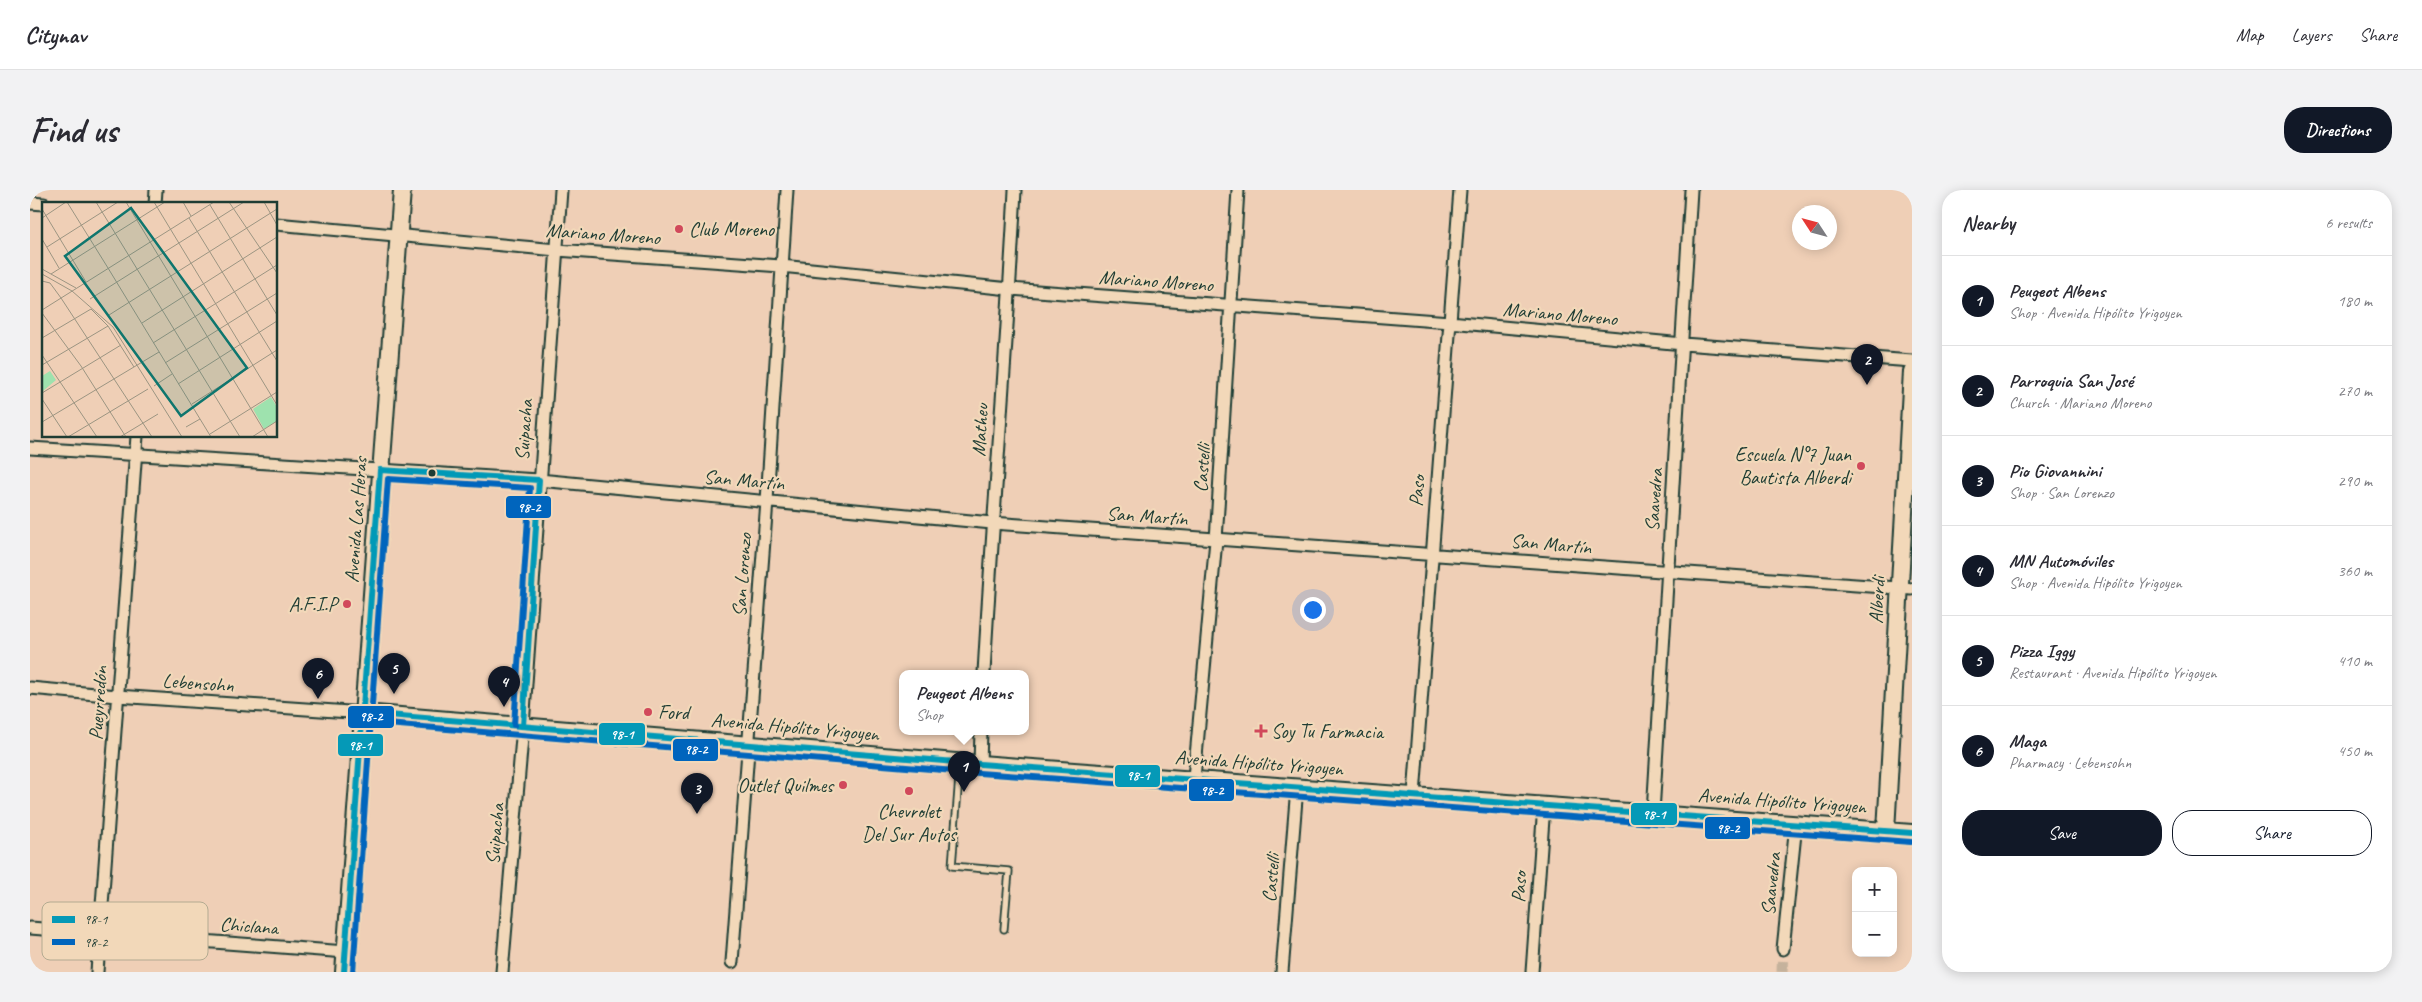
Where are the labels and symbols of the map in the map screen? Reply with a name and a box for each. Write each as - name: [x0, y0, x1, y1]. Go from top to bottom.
- inset map: [42, 202, 278, 438]
- north arrow: [1792, 205, 1837, 250]
- place label: Club Moreno: [689, 217, 775, 242]
- street label: Mariano Moreno: [545, 218, 662, 251]
- marker: Club Moreno: [673, 223, 685, 235]
- street label: Mariano Moreno: [1098, 265, 1215, 298]
- street label: Mariano Moreno: [1502, 297, 1619, 332]
- pin: 2: [1851, 344, 1883, 385]
- street label: Suipacha: [509, 397, 539, 461]
- street label: Matheu: [966, 401, 994, 457]
- street label: Castelli: [1188, 441, 1216, 493]
- place label: Escuela N°7 Juan Bautista Alberdi: [1735, 442, 1853, 490]
- street label: Avenida Las Heras: [339, 454, 373, 584]
- marker: Escuela N°7 Juan Bautista Alberdi: [1855, 460, 1867, 472]
- street label: San Martín: [703, 464, 786, 496]
- street label: Saavedra: [1639, 466, 1669, 532]
- unlabelled marker: [427, 468, 437, 478]
- street label: Paso: [1403, 472, 1431, 508]
- line badge: 98-2: [505, 495, 552, 519]
- text: 98-2: [517, 499, 542, 516]
- street label: San Martín: [1106, 501, 1189, 531]
- street label: San Martín: [1510, 528, 1593, 560]
- street label: San Lorenzo: [727, 531, 757, 618]
- street label: Alberdi: [1863, 573, 1891, 624]
- place label: A.F.I.P: [289, 592, 340, 617]
- your location: [1300, 597, 1326, 623]
- marker: A.F.I.P: [341, 598, 353, 610]
- pin: 5: [378, 653, 410, 694]
- pin: 6: [302, 658, 334, 699]
- street label: Pueyrredón: [83, 664, 113, 741]
- pin: 4: [488, 666, 520, 707]
- street label: Lebensohn: [162, 668, 235, 698]
- place label: Ford: [658, 700, 692, 725]
- line badge: 98-2: [347, 705, 395, 729]
- marker: Ford: [642, 706, 654, 718]
- street label: Avenida Hipólito Yrigoyen: [710, 707, 881, 747]
- text: 98-2: [359, 708, 384, 725]
- place label: Soy Tu Farmacia: [1271, 719, 1385, 744]
- line badge: 98-1: [598, 722, 646, 746]
- marker: Soy Tu Farmacia: [1255, 725, 1267, 737]
- text: 98-1: [610, 726, 635, 743]
- line badge: 98-1: [337, 733, 384, 757]
- text: 98-1: [348, 737, 373, 754]
- line badge: 98-2: [672, 738, 719, 762]
- text: 98-2: [684, 741, 709, 758]
- street label: Avenida Hipólito Yrigoyen: [1174, 745, 1345, 781]
- pin: 1: [948, 751, 980, 792]
- line badge: 98-1: [1114, 764, 1161, 788]
- text: 98-1: [1126, 767, 1151, 784]
- pin: 3: [681, 773, 713, 814]
- place label: Outlet Quilmes: [738, 773, 835, 798]
- line badge: 98-2: [1188, 778, 1235, 802]
- marker: Outlet Quilmes: [837, 779, 849, 791]
- text: 98-2: [1200, 782, 1225, 799]
- street label: Avenida Hipólito Yrigoyen: [1697, 783, 1868, 819]
- marker: Chevrolet Del Sur Autos: [903, 785, 915, 797]
- place label: Chevrolet Del Sur Autos: [862, 799, 958, 847]
- street label: Suipacha: [480, 801, 510, 866]
- line badge: 98-1: [1630, 802, 1678, 826]
- text: 98-1: [1642, 806, 1667, 823]
- line badge: 98-2: [1704, 816, 1751, 840]
- text: 98-2: [1716, 820, 1741, 837]
- street label: Castelli: [1256, 850, 1286, 903]
- street label: Saavedra: [1755, 850, 1787, 917]
- street label: Paso: [1505, 869, 1533, 903]
- legend: [42, 902, 208, 960]
- text: 98-1: [84, 911, 108, 928]
- street label: Chiclana: [219, 912, 281, 941]
- text: 98-2: [84, 934, 109, 951]

